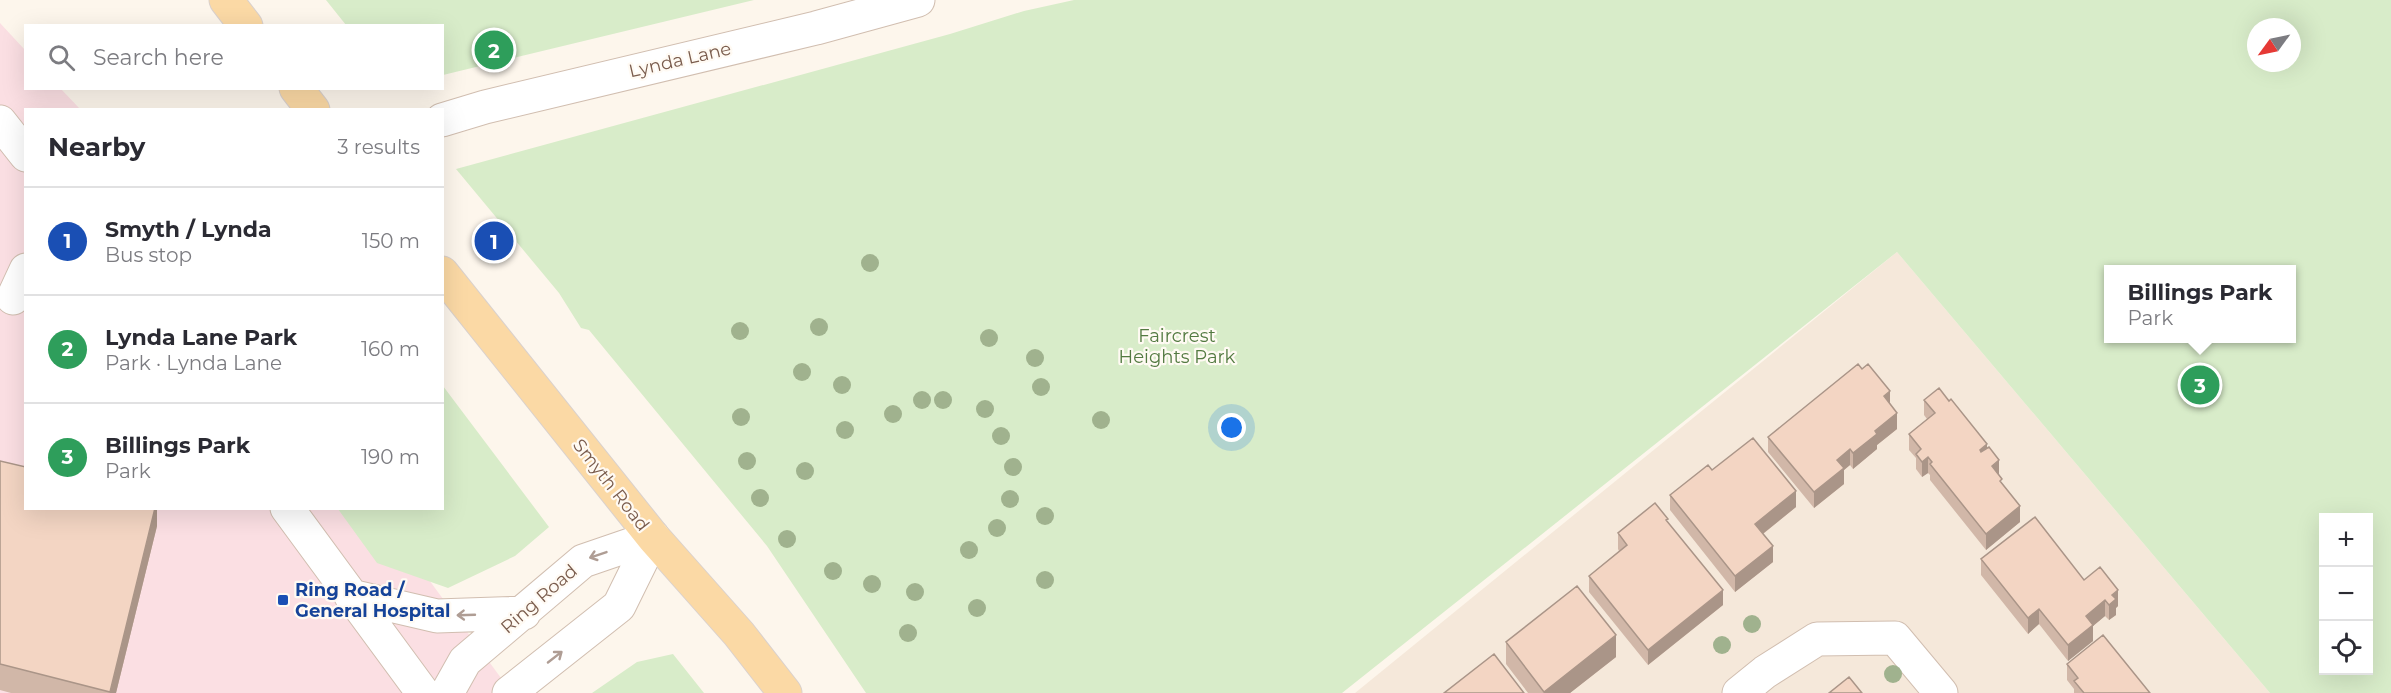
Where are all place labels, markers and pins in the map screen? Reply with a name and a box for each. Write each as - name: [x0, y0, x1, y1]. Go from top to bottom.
- pin: 2: [474, 28, 514, 72]
- pin: 1: [474, 218, 514, 264]
- pin: 3: [2180, 362, 2220, 408]
- place label: Ring Road / General Hospital: [295, 579, 451, 622]
- marker: Ring Road / General Hospital: [276, 593, 290, 607]

